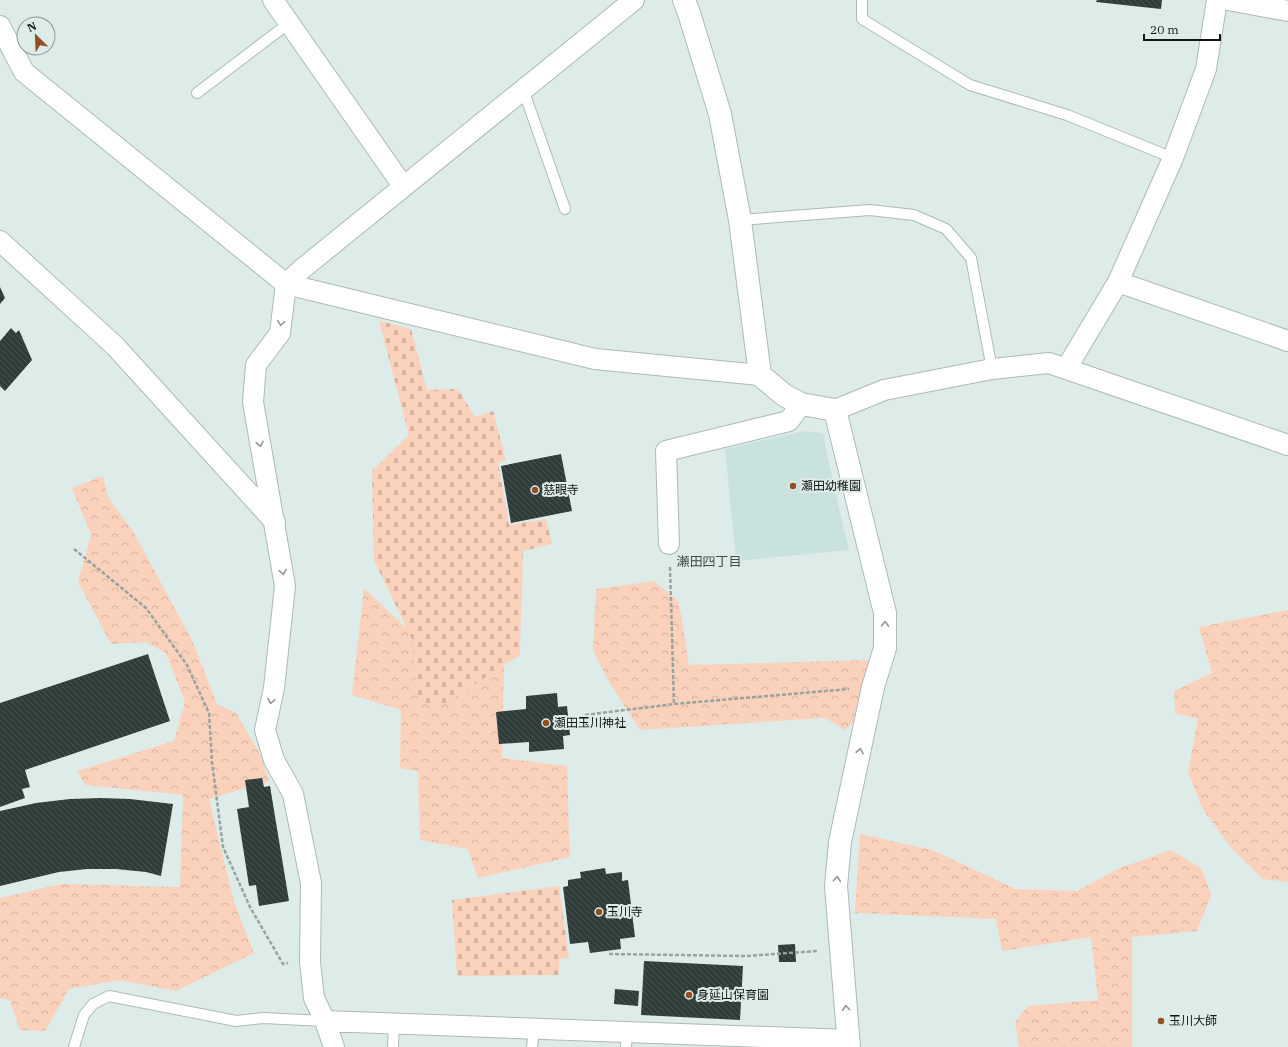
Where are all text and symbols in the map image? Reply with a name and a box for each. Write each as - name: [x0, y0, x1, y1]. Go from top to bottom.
- north arrow: [16, 16, 56, 56]
- scale bar: [1144, 16, 1220, 42]
- text: N: [25, 19, 39, 35]
- text: 20 m: [1150, 22, 1179, 37]
- one-way arrow: [277, 320, 286, 326]
- one-way arrow: [256, 441, 264, 447]
- place label: 瀬田幼稚園: [801, 478, 861, 493]
- marker: 瀬田幼稚園: [788, 481, 798, 491]
- place label: 慈眼寺: [543, 482, 579, 497]
- marker: 慈眼寺: [530, 485, 540, 495]
- district label: 瀬田四丁目: [676, 553, 742, 570]
- one-way arrow: [278, 569, 287, 575]
- one-way arrow: [881, 621, 889, 627]
- one-way arrow: [268, 698, 276, 704]
- place label: 瀬田玉川神社: [554, 715, 626, 730]
- marker: 瀬田玉川神社: [541, 718, 551, 728]
- one-way arrow: [855, 748, 863, 754]
- one-way arrow: [832, 875, 841, 882]
- place label: 玉川寺: [607, 904, 643, 919]
- marker: 玉川寺: [594, 907, 604, 917]
- place label: 身延山保育園: [697, 987, 769, 1002]
- marker: 身延山保育園: [684, 990, 694, 1000]
- one-way arrow: [841, 1005, 850, 1011]
- place label: 玉川大師: [1169, 1013, 1217, 1028]
- marker: 玉川大師: [1156, 1016, 1166, 1026]

